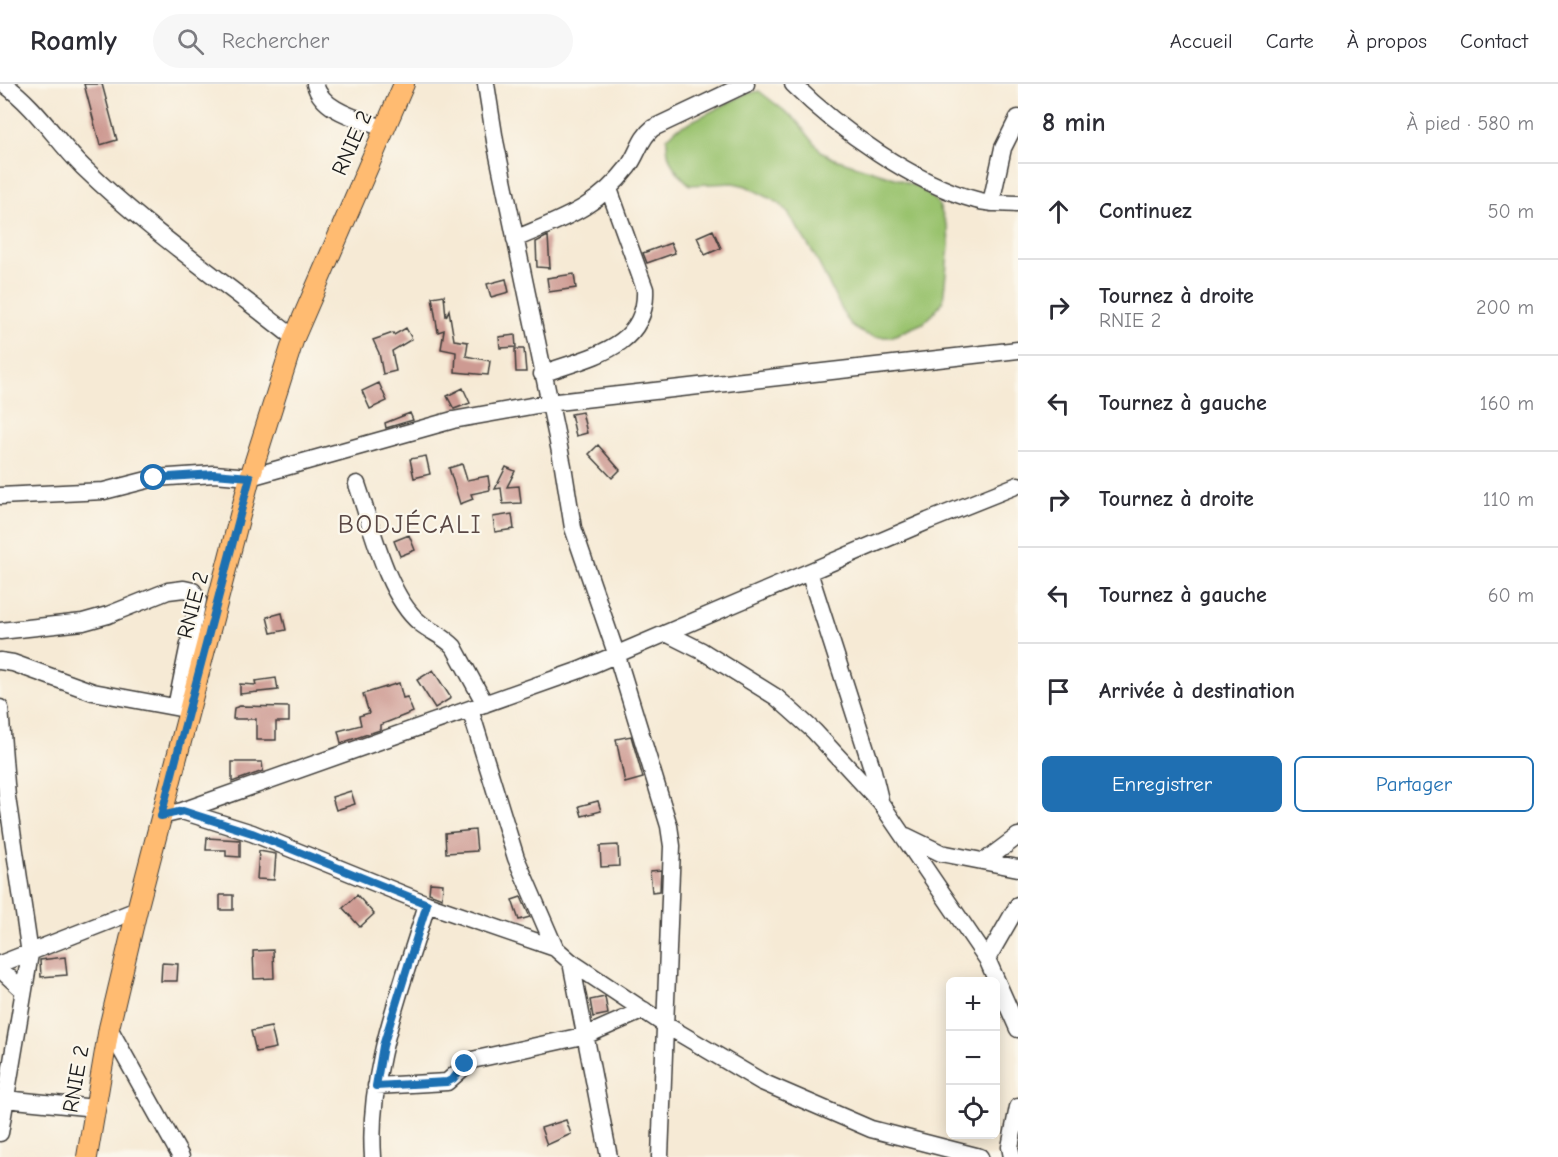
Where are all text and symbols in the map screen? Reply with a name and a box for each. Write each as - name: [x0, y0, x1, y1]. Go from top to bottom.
- search box: [153, 14, 573, 68]
- text: Roamly: [30, 25, 117, 57]
- icon: search: [174, 25, 207, 58]
- text: Rechercher: [222, 28, 329, 54]
- text: Accueil: [1170, 29, 1233, 53]
- text: Carte: [1266, 29, 1314, 53]
- text: À propos: [1347, 29, 1427, 53]
- text: Contact: [1460, 29, 1528, 53]
- street label: RNIE 2: [326, 106, 378, 180]
- text: 8 min: [1042, 108, 1106, 138]
- text: À pied · 580 m: [1407, 112, 1534, 135]
- icon: ahead: [1042, 195, 1075, 228]
- text: Continuez: [1099, 198, 1192, 224]
- text: 50 m: [1488, 200, 1534, 223]
- text: Tournez à droite: [1099, 283, 1254, 309]
- icon: right: [1042, 291, 1075, 324]
- text: 200 m: [1476, 296, 1534, 319]
- text: RNIE 2: [1099, 309, 1161, 332]
- icon: left: [1042, 387, 1075, 420]
- text: Tournez à gauche: [1099, 390, 1267, 416]
- text: 160 m: [1480, 392, 1534, 415]
- route start: [140, 464, 166, 490]
- icon: right: [1042, 483, 1075, 516]
- text: Tournez à droite: [1099, 486, 1254, 512]
- text: 110 m: [1483, 488, 1534, 511]
- district label: BODJÉCALI: [338, 509, 482, 540]
- street label: RNIE 2: [172, 569, 214, 641]
- icon: left: [1042, 579, 1075, 612]
- text: Tournez à gauche: [1099, 582, 1267, 608]
- text: 60 m: [1488, 584, 1534, 607]
- icon: arrive: [1042, 675, 1075, 708]
- text: Arrivée à destination: [1099, 678, 1295, 704]
- button: Enregistrer: [1042, 756, 1282, 812]
- button: Partager: [1294, 756, 1534, 812]
- map controls: [946, 977, 1000, 1139]
- button: +: [946, 977, 1000, 1031]
- button: −: [946, 1031, 1000, 1085]
- street label: RNIE 2: [57, 1043, 95, 1115]
- route end: [451, 1050, 477, 1076]
- button: locate: [946, 1085, 1000, 1139]

